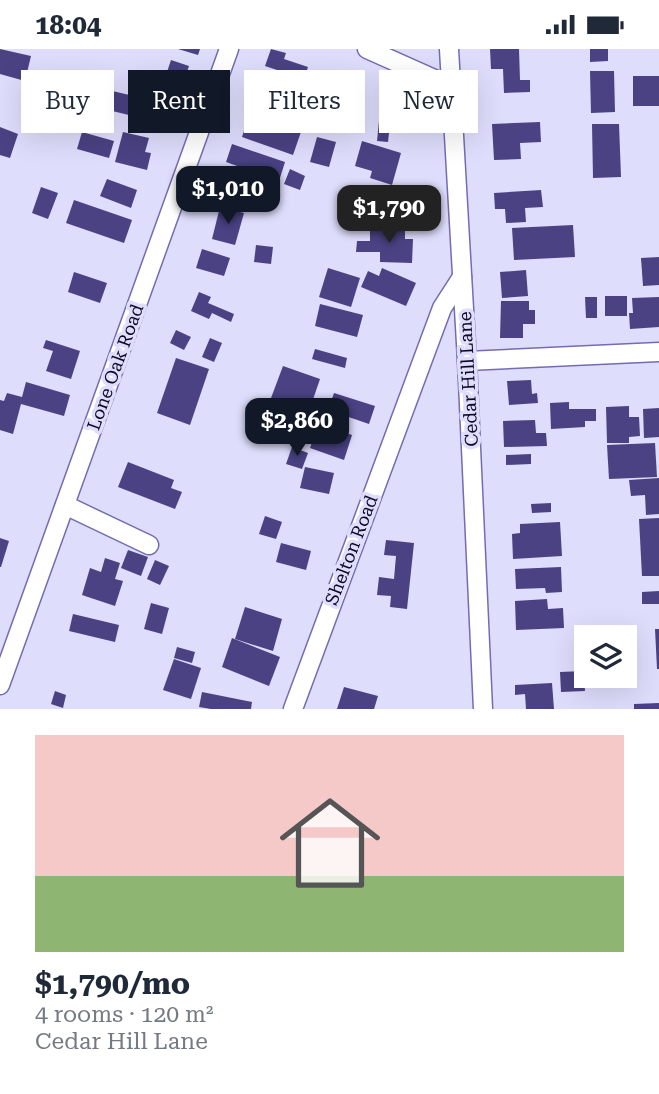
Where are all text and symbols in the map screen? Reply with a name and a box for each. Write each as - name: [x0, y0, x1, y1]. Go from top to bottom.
- text: 18:04: [35, 10, 101, 40]
- chip: Buy: [21, 70, 114, 133]
- chip: Rent: [128, 70, 230, 133]
- chip: Filters: [244, 70, 365, 133]
- chip: New: [379, 70, 478, 133]
- pin: $1,010: [171, 167, 285, 226]
- text: $1,010: [192, 175, 264, 202]
- pin: $1,790: [332, 185, 446, 245]
- text: $1,790: [353, 194, 425, 221]
- street label: Lone Oak Road: [82, 301, 148, 433]
- street label: Cedar Hill Lane: [454, 311, 482, 447]
- pin: $2,860: [240, 399, 354, 458]
- text: $2,860: [261, 407, 333, 434]
- street label: Shelton Road: [320, 492, 382, 608]
- map controls: [574, 625, 637, 688]
- button: layers: [574, 625, 637, 688]
- icon: home: [267, 780, 393, 906]
- text: $1,790/mo: [35, 966, 190, 1001]
- text: 4 rooms · 120 m²: [35, 1001, 213, 1028]
- text: Cedar Hill Lane: [35, 1028, 208, 1055]

